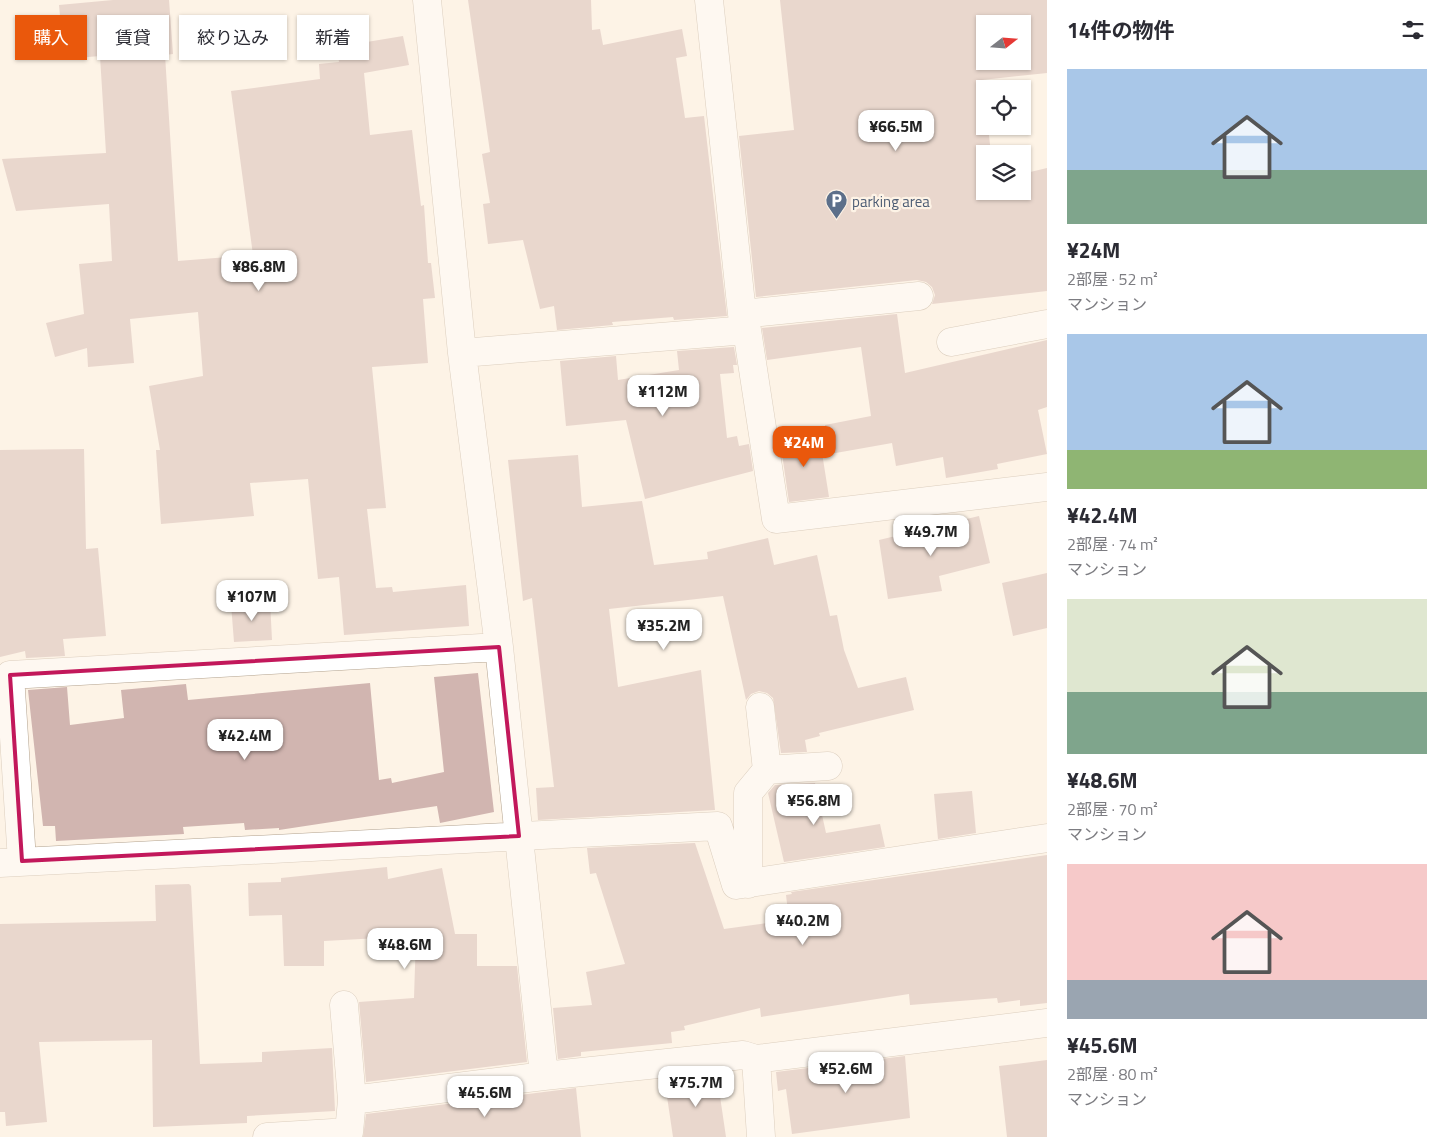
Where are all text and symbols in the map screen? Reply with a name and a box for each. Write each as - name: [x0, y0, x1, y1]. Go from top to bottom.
- text: 14件の物件: [1067, 14, 1175, 46]
- chip: 購入: [15, 15, 87, 60]
- chip: 賃貸: [97, 15, 169, 60]
- chip: 絞り込み: [179, 15, 287, 60]
- chip: 新着: [297, 15, 369, 60]
- north arrow: [976, 15, 1031, 70]
- map controls: [976, 15, 1031, 200]
- icon: filters: [1399, 16, 1427, 44]
- button: locate: [976, 80, 1031, 135]
- icon: home: [1202, 102, 1292, 192]
- pin: ¥66.5M: [855, 110, 937, 152]
- text: ¥66.5M: [869, 114, 923, 138]
- button: layers: [976, 145, 1031, 200]
- parking icon: parking area: [824, 189, 848, 220]
- place label: parking area: [852, 190, 930, 213]
- text: ¥24M: [1067, 234, 1120, 266]
- pin: ¥86.8M: [218, 250, 300, 292]
- text: ¥86.8M: [232, 254, 286, 278]
- text: 2部屋 · 52 m²: [1067, 267, 1158, 291]
- text: マンション: [1067, 292, 1147, 316]
- icon: home: [1202, 367, 1292, 457]
- pin: ¥112M: [628, 374, 698, 417]
- text: ¥112M: [638, 379, 688, 403]
- pin: ¥24M: [774, 426, 834, 468]
- text: ¥24M: [784, 430, 824, 454]
- text: ¥42.4M: [1067, 499, 1137, 531]
- pin: ¥49.7M: [890, 514, 972, 557]
- text: ¥49.7M: [904, 519, 958, 543]
- text: 2部屋 · 74 m²: [1067, 532, 1158, 556]
- text: マンション: [1067, 557, 1147, 581]
- pin: ¥107M: [217, 580, 287, 622]
- text: ¥107M: [227, 584, 277, 608]
- pin: ¥35.2M: [623, 608, 705, 651]
- text: ¥35.2M: [637, 613, 691, 637]
- icon: home: [1202, 632, 1292, 722]
- pin: ¥42.4M: [204, 718, 286, 761]
- text: ¥42.4M: [218, 723, 272, 747]
- text: ¥48.6M: [1067, 764, 1137, 796]
- pin: ¥56.8M: [773, 784, 855, 826]
- text: ¥56.8M: [787, 788, 841, 812]
- text: 2部屋 · 70 m²: [1067, 797, 1158, 821]
- text: マンション: [1067, 822, 1147, 846]
- icon: home: [1202, 897, 1292, 987]
- pin: ¥40.2M: [762, 904, 844, 946]
- text: ¥40.2M: [776, 908, 830, 932]
- pin: ¥48.6M: [364, 928, 446, 970]
- text: ¥48.6M: [378, 932, 432, 956]
- text: ¥45.6M: [1067, 1029, 1137, 1061]
- pin: ¥52.6M: [805, 1052, 887, 1094]
- text: ¥52.6M: [819, 1056, 873, 1080]
- text: 2部屋 · 80 m²: [1067, 1062, 1158, 1086]
- pin: ¥75.7M: [655, 1066, 737, 1108]
- text: ¥75.7M: [669, 1070, 723, 1094]
- pin: ¥45.6M: [444, 1076, 526, 1118]
- text: ¥45.6M: [458, 1080, 512, 1104]
- text: マンション: [1067, 1087, 1147, 1111]

